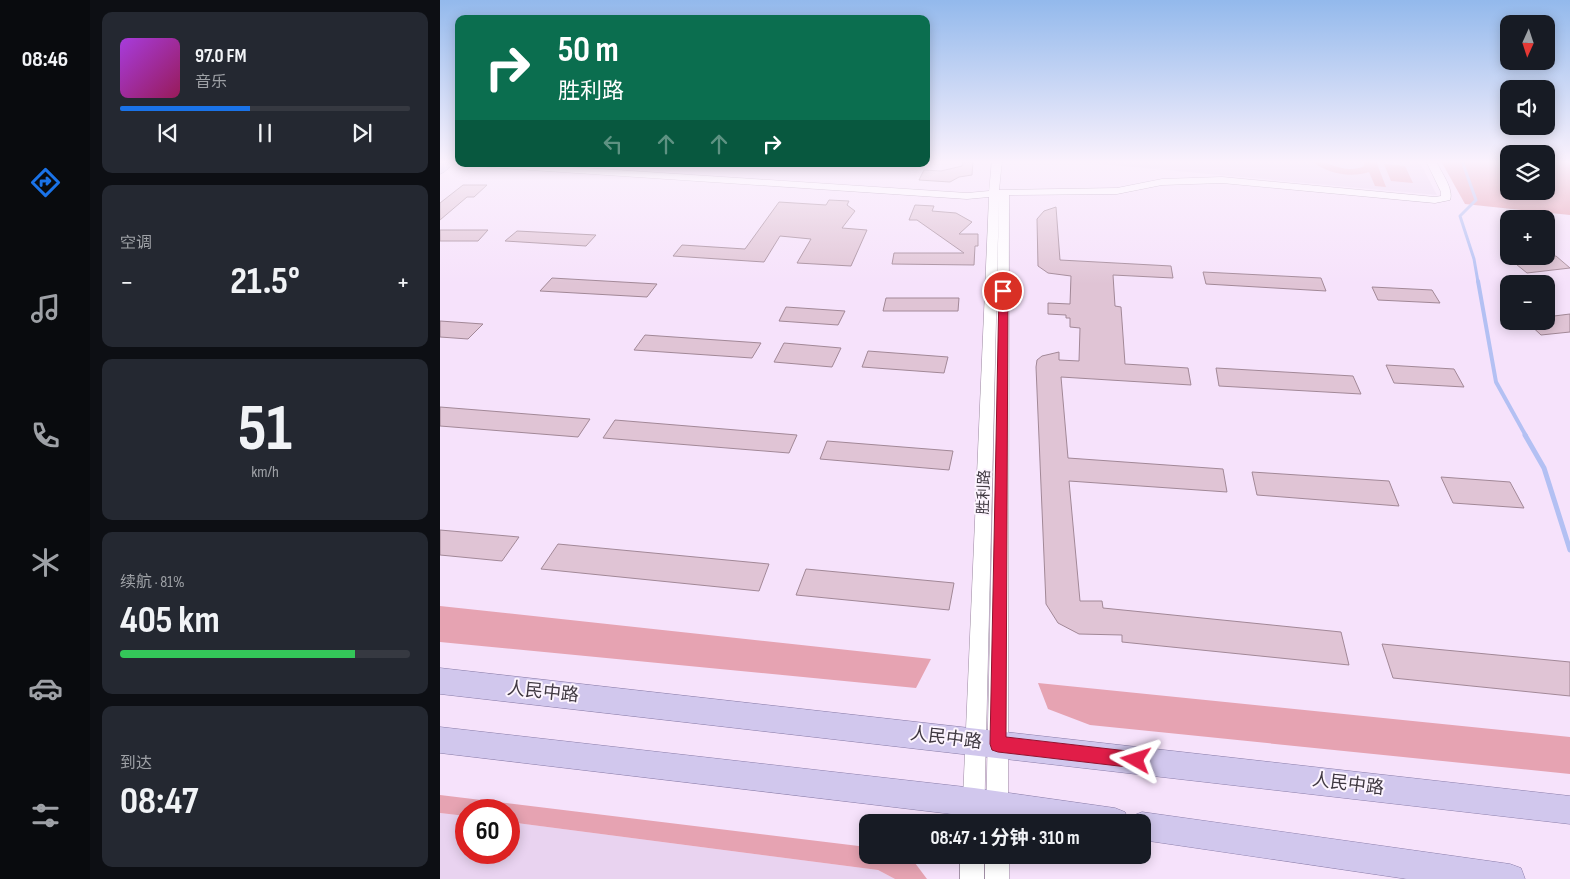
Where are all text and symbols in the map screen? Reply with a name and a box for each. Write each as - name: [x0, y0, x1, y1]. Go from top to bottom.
- north arrow: [1500, 15, 1555, 70]
- map controls: [1500, 15, 1555, 330]
- text: 50 m: [558, 29, 619, 72]
- icon: right: [475, 35, 540, 100]
- text: 97.0 FM: [195, 45, 246, 68]
- text: 08:46: [22, 46, 68, 73]
- text: 音乐: [195, 73, 227, 92]
- text: 胜利路: [558, 78, 624, 105]
- button: sound: [1500, 80, 1555, 135]
- icon: previous: [154, 119, 182, 147]
- icon: pause: [251, 119, 279, 147]
- icon: next: [348, 119, 376, 147]
- icon: left: [599, 130, 627, 158]
- icon: ahead: [652, 130, 680, 158]
- icon: ahead: [705, 130, 733, 158]
- icon: right: [758, 130, 786, 158]
- button: layers: [1500, 145, 1555, 200]
- icon: directions: [28, 165, 63, 200]
- button: +: [1500, 210, 1555, 265]
- text: 空调: [120, 234, 152, 253]
- text: 21.5°: [230, 259, 300, 304]
- text: −: [120, 266, 134, 299]
- text: +: [396, 266, 410, 299]
- pin: [982, 270, 1024, 312]
- button: −: [1500, 275, 1555, 330]
- icon: arrive: [989, 277, 1017, 305]
- icon: music: [28, 291, 63, 326]
- text: 51: [238, 391, 292, 469]
- icon: phone: [28, 418, 63, 453]
- text: km/h: [251, 463, 279, 482]
- street label: 胜利路: [974, 469, 994, 515]
- icon: climate: [28, 545, 63, 580]
- text: 续航 · 81%: [120, 573, 184, 592]
- text: 405 km: [120, 598, 220, 643]
- icon: car: [28, 671, 63, 706]
- street label: 人民中路: [506, 678, 580, 706]
- street label: 人民中路: [909, 723, 983, 753]
- position arrow: [1109, 733, 1161, 785]
- text: 到达: [120, 754, 152, 773]
- street label: 人民中路: [1311, 769, 1385, 799]
- text: 08:47: [120, 779, 198, 824]
- icon: filters: [28, 798, 63, 833]
- speed limit sign: 60: [455, 799, 520, 864]
- text: 08:47 · 1 分钟 · 310 m: [930, 827, 1080, 850]

